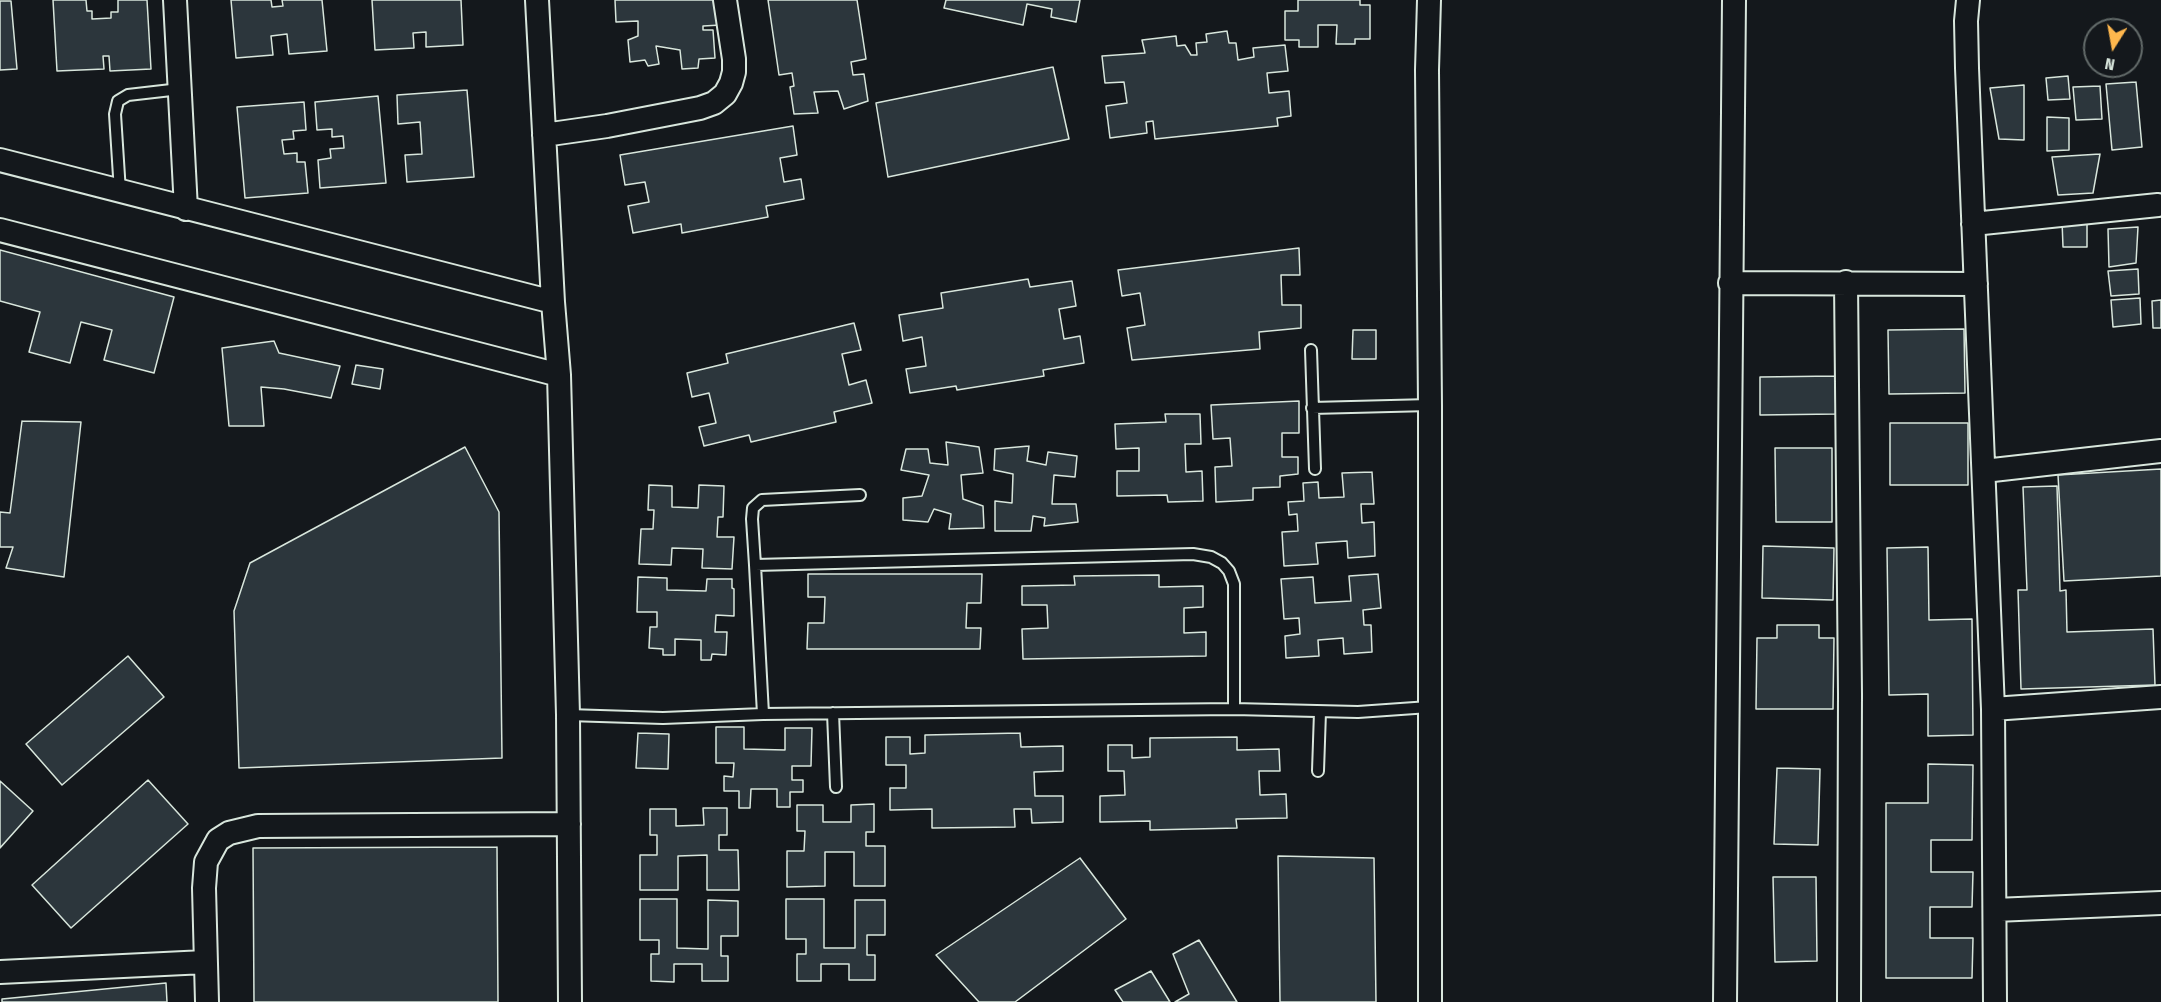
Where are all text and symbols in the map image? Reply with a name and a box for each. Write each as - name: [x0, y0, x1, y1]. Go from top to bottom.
- north arrow: [2083, 18, 2143, 78]
- text: N: [2103, 54, 2116, 74]

